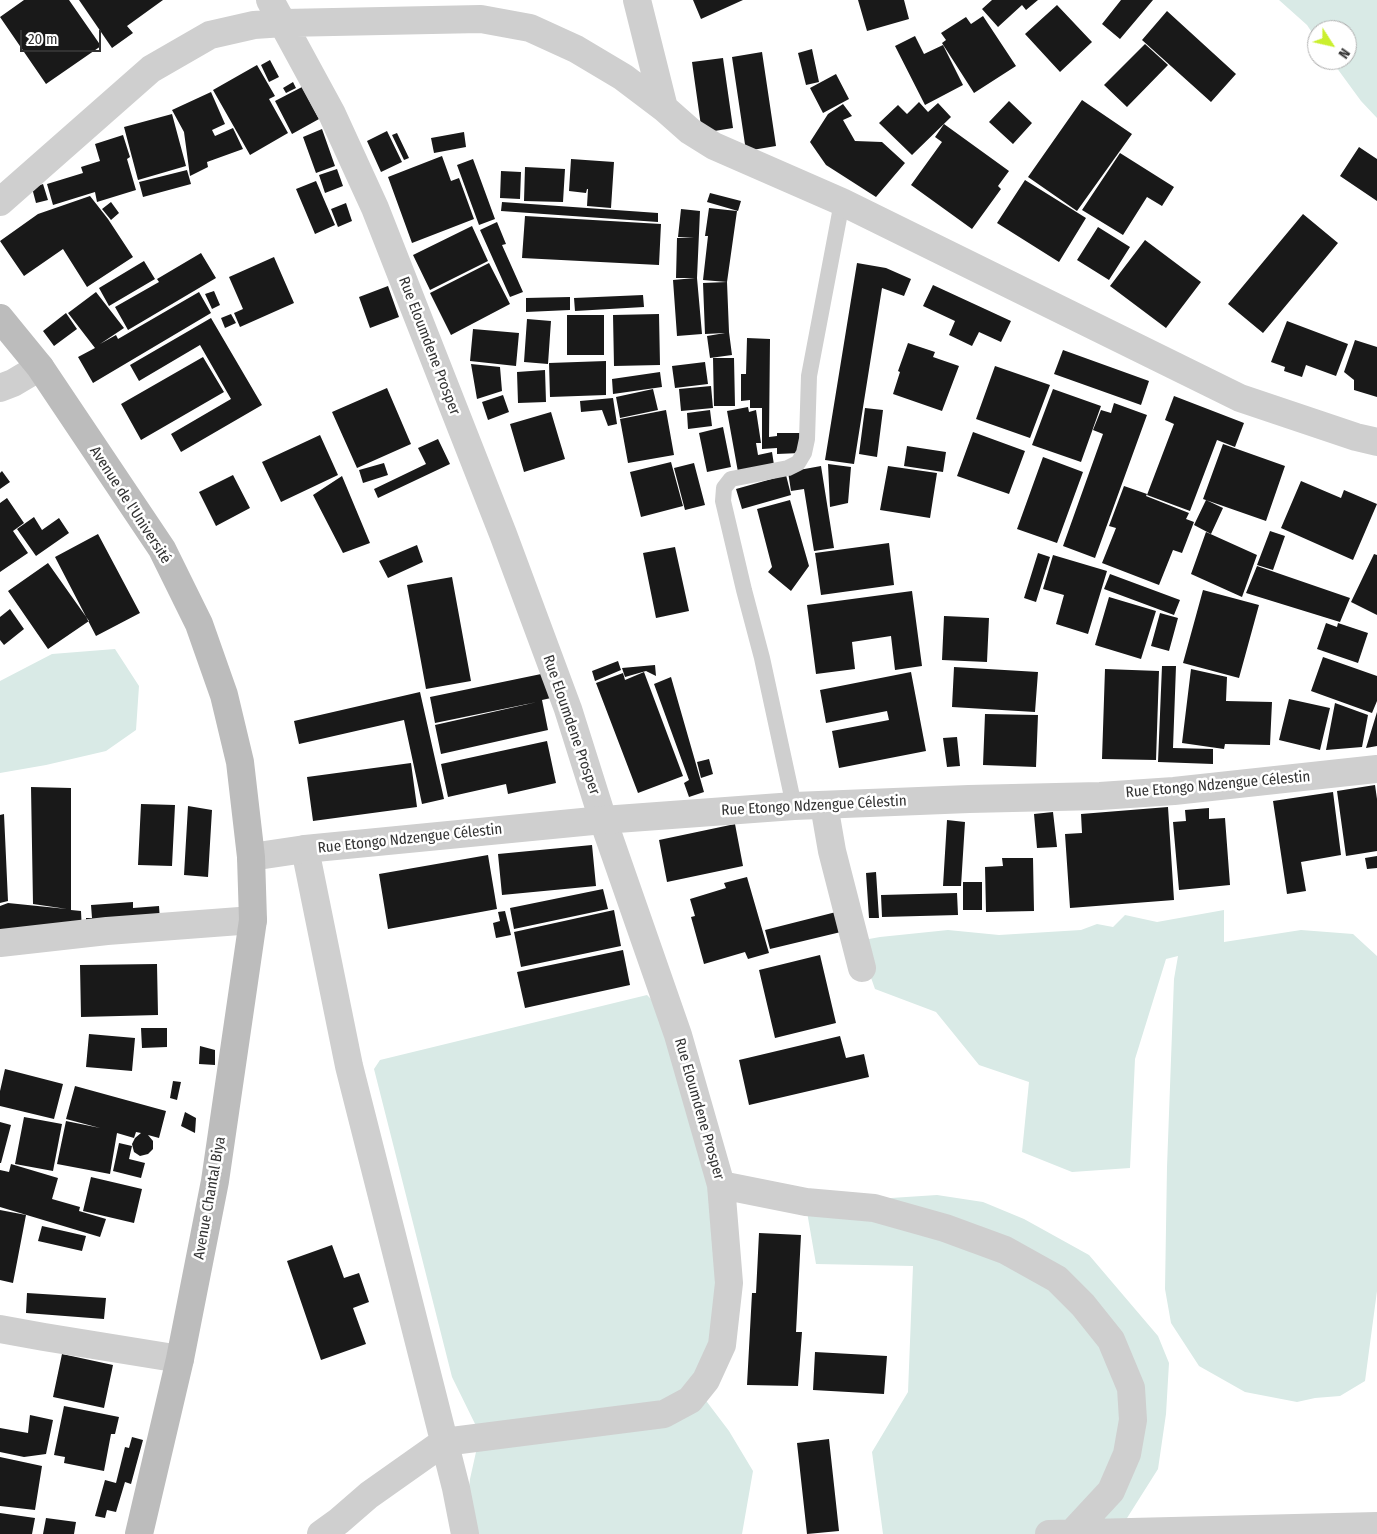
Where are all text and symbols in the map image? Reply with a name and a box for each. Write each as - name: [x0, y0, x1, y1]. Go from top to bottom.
- scale bar: [22, 20, 104, 52]
- north arrow: [1307, 20, 1357, 70]
- text: 20 m: [28, 30, 58, 48]
- text: N: [1335, 45, 1353, 62]
- street label: Rue Eloumdene Prosper: [394, 274, 464, 418]
- street label: Avenue de l'Université: [85, 443, 175, 567]
- street label: Rue Eloumdene Prosper: [539, 653, 603, 797]
- street label: Rue Etongo Ndzengue Célestin: [1125, 768, 1311, 802]
- street label: Rue Etongo Ndzengue Célestin: [721, 792, 907, 820]
- street label: Rue Etongo Ndzengue Célestin: [317, 820, 503, 858]
- street label: Rue Eloumdene Prosper: [670, 1036, 728, 1182]
- street label: Avenue Chantal Biya: [190, 1135, 230, 1261]

